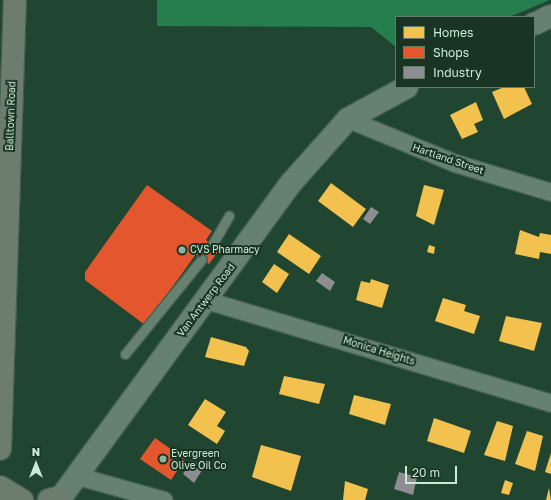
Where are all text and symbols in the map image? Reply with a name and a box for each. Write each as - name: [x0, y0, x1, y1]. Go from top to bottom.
- legend: [395, 16, 535, 88]
- text: Homes: [433, 25, 473, 40]
- text: Shops: [433, 45, 469, 60]
- text: Industry: [433, 65, 482, 80]
- street label: Balltown Road: [4, 81, 18, 151]
- street label: Hartland Street: [411, 141, 485, 177]
- place label: CVS Pharmacy: [190, 244, 260, 256]
- marker: CVS Pharmacy: [177, 245, 187, 255]
- street label: Van Antwerp Road: [175, 261, 237, 339]
- street label: Monica Heights: [342, 334, 416, 368]
- north arrow: [16, 444, 56, 484]
- text: N: [32, 445, 40, 458]
- place label: Evergreen Olive Oil Co: [171, 447, 227, 470]
- marker: Evergreen Olive Oil Co: [158, 454, 168, 464]
- scale bar: [407, 458, 459, 484]
- text: 20 m: [412, 465, 440, 480]

